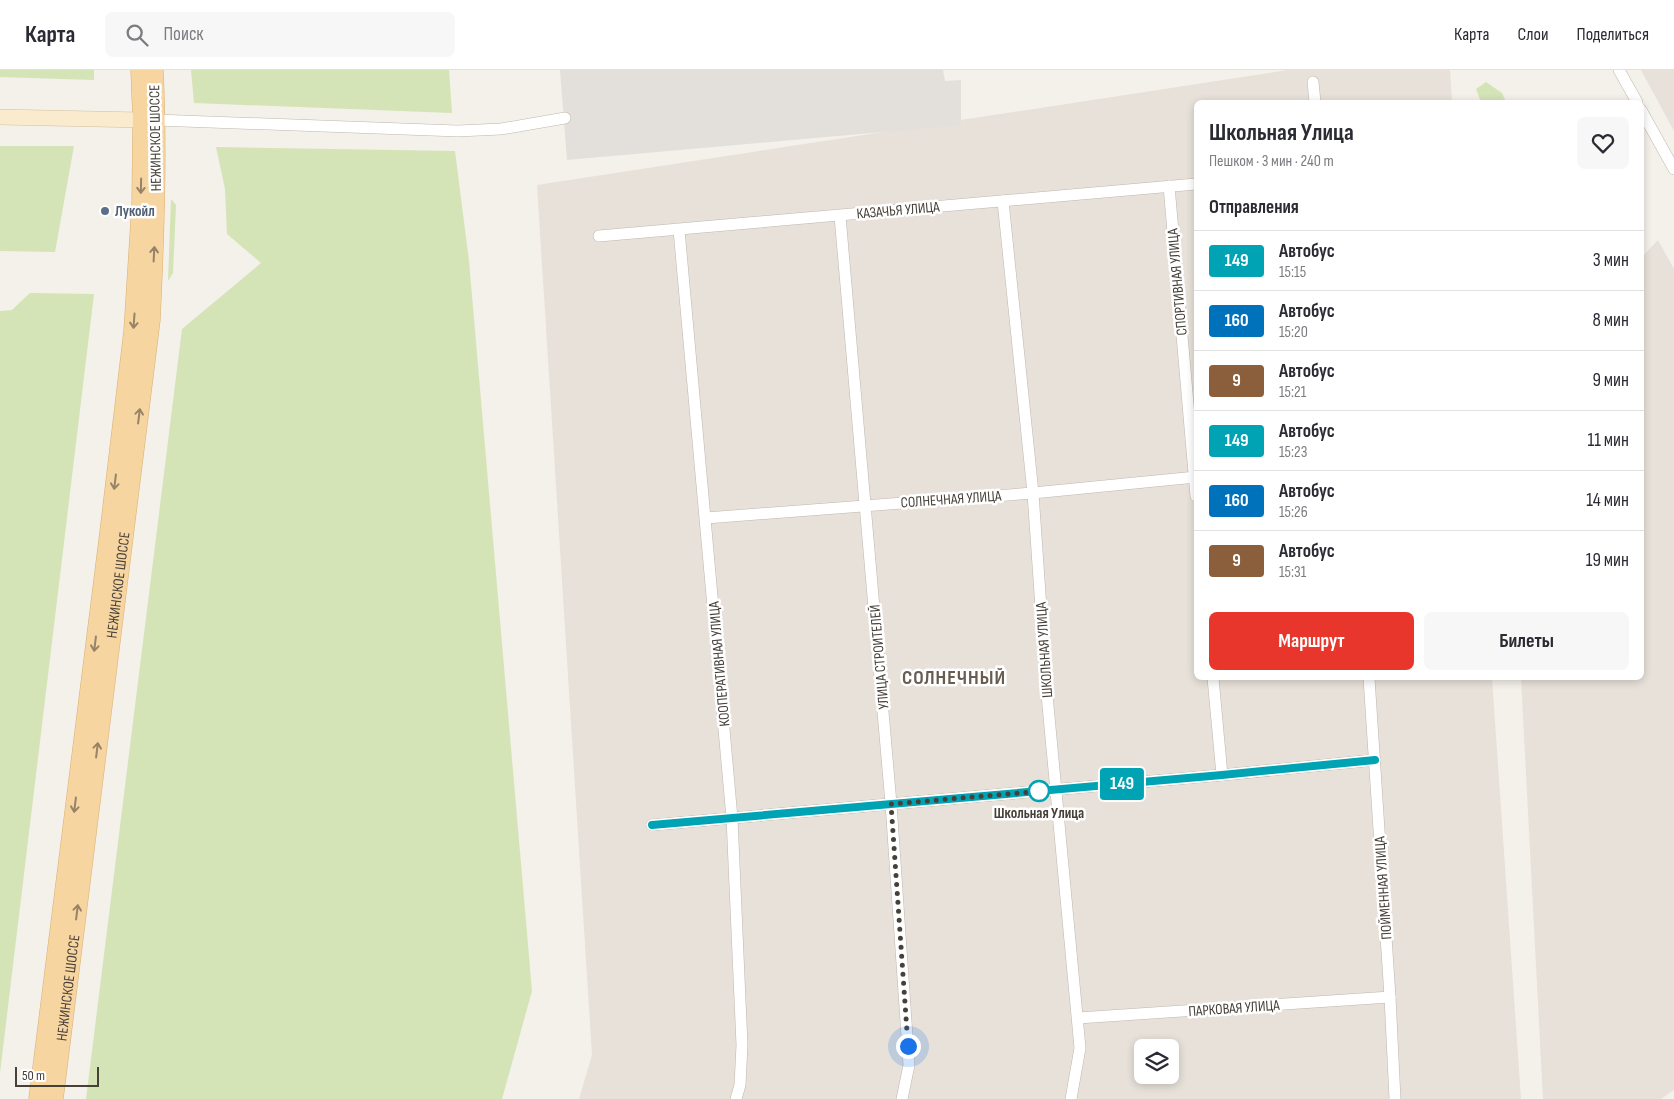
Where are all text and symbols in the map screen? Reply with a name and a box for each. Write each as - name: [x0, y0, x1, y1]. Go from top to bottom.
- search box: [105, 12, 455, 57]
- text: Карта: [25, 20, 75, 49]
- icon: search: [123, 21, 151, 49]
- text: Поиск: [163, 23, 204, 46]
- text: Карта: [1454, 24, 1490, 45]
- text: Слои: [1518, 24, 1549, 45]
- text: Поделиться: [1577, 24, 1649, 45]
- street label: НЕЖИНСКОЕ ШОССЕ: [145, 84, 166, 192]
- button: heart: [1577, 117, 1629, 169]
- text: Школьная Улица: [1209, 118, 1354, 147]
- text: Пешком · 3 мин · 240 m: [1209, 152, 1334, 171]
- one-way arrow: [136, 178, 146, 194]
- text: Отправления: [1209, 196, 1299, 219]
- street label: КАЗАЧЬЯ УЛИЦА: [856, 197, 941, 224]
- place label: Лукойл: [115, 202, 155, 221]
- marker: Лукойл: [99, 205, 111, 217]
- street label: СПОРТИВНАЯ УЛИЦА: [1163, 227, 1192, 336]
- text: Автобус: [1279, 240, 1335, 263]
- one-way arrow: [150, 246, 159, 262]
- text: 3 мин: [1593, 249, 1629, 272]
- text: 149: [1224, 250, 1249, 271]
- text: 15:15: [1279, 263, 1306, 282]
- text: Автобус: [1279, 300, 1335, 323]
- text: 8 мин: [1593, 309, 1629, 332]
- text: 160: [1224, 310, 1249, 331]
- one-way arrow: [129, 313, 138, 329]
- text: 15:20: [1279, 323, 1308, 342]
- text: Автобус: [1279, 360, 1335, 383]
- text: 9 мин: [1592, 369, 1629, 392]
- text: 9: [1232, 370, 1241, 391]
- text: 15:21: [1279, 383, 1306, 402]
- one-way arrow: [134, 408, 144, 424]
- text: Автобус: [1279, 420, 1335, 443]
- text: 11 мин: [1588, 429, 1629, 452]
- text: 149: [1224, 430, 1249, 451]
- text: 15:23: [1279, 443, 1307, 462]
- one-way arrow: [110, 474, 120, 490]
- text: Автобус: [1279, 480, 1335, 503]
- street label: СОЛНЕЧНАЯ УЛИЦА: [900, 486, 1003, 512]
- text: 14 мин: [1586, 489, 1629, 512]
- text: 160: [1224, 490, 1249, 511]
- text: 15:26: [1279, 503, 1308, 522]
- street label: НЕЖИНСКОЕ ШОССЕ: [102, 531, 135, 639]
- text: Автобус: [1279, 540, 1335, 563]
- text: 19 мин: [1586, 549, 1629, 572]
- text: 9: [1232, 550, 1241, 571]
- text: 15:31: [1279, 563, 1306, 582]
- street label: КООПЕРАТИВНАЯ УЛИЦА: [705, 600, 734, 727]
- street label: ШКОЛЬНАЯ УЛИЦА: [1032, 601, 1057, 698]
- street label: УЛИЦА СТРОИТЕЛЕЙ: [865, 604, 894, 710]
- button: Маршрут: [1209, 612, 1414, 670]
- button: Билеты: [1424, 612, 1629, 670]
- one-way arrow: [90, 635, 100, 651]
- district label: СОЛНЕЧНЫЙ: [902, 666, 1006, 690]
- one-way arrow: [92, 743, 102, 759]
- line badge: 149: [1093, 768, 1151, 800]
- text: 149: [1110, 773, 1134, 794]
- marker: Школьная Улица: [1028, 780, 1050, 802]
- one-way arrow: [70, 796, 80, 812]
- place label: Школьная Улица: [994, 804, 1084, 823]
- street label: ПОЙМЕННАЯ УЛИЦА: [1370, 835, 1397, 940]
- one-way arrow: [72, 904, 82, 920]
- street label: НЕЖИНСКОЕ ШОССЕ: [52, 934, 84, 1042]
- street label: ПАРКОВАЯ УЛИЦА: [1188, 996, 1281, 1021]
- your location: [896, 1034, 921, 1059]
- map controls: [1134, 1039, 1179, 1084]
- button: layers: [1134, 1039, 1179, 1084]
- scale bar: [15, 1064, 99, 1087]
- text: 50 m: [22, 1067, 45, 1084]

